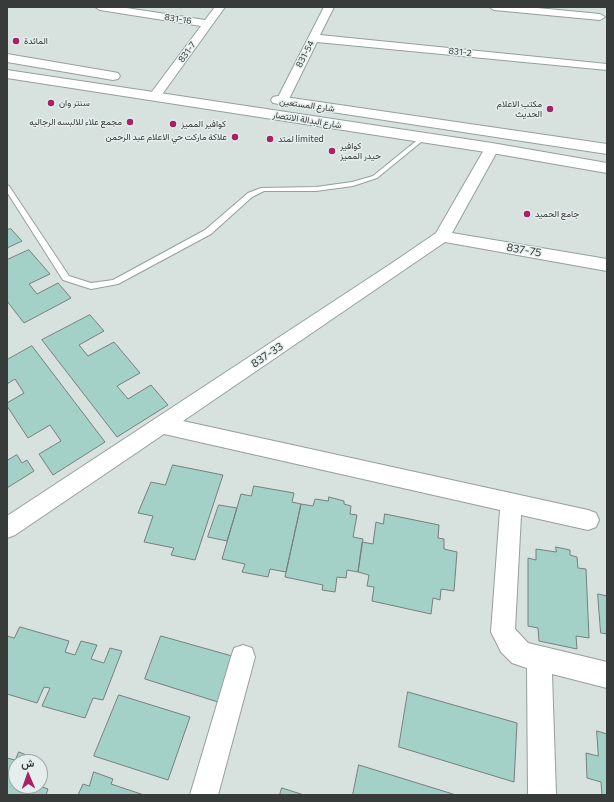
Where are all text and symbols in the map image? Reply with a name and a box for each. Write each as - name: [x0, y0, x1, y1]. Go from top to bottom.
- street label: 831-16: [164, 12, 192, 26]
- marker: المائدة: [11, 36, 21, 46]
- place label: المائدة: [24, 36, 48, 46]
- street label: 831-54: [294, 39, 316, 69]
- street label: 831-7: [176, 40, 198, 64]
- street label: 831-2: [448, 45, 472, 59]
- street label: شارع المستعين: [279, 96, 335, 114]
- marker: سنتر وان: [46, 98, 56, 108]
- place label: سنتر وان: [59, 98, 90, 108]
- place label: مكتب الاعلام الحديث: [497, 99, 542, 120]
- marker: مكتب الاعلام الحديث: [545, 104, 555, 114]
- street label: شارع البدالة الانتصار: [272, 109, 342, 131]
- place label: مجمع علاء للالبسه الرجاليه: [29, 117, 122, 127]
- marker: مجمع علاء للالبسه الرجاليه: [125, 117, 135, 127]
- marker: كوافير المميز: [168, 119, 178, 129]
- place label: كوافير المميز: [181, 119, 226, 129]
- place label: علاكة ماركت حي الاعلام عبد الرحمن: [106, 132, 227, 142]
- marker: علاكة ماركت حي الاعلام عبد الرحمن: [230, 132, 240, 142]
- marker: لمتد limited: [265, 134, 275, 144]
- place label: لمتد limited: [278, 134, 324, 144]
- place label: كوافير حيدر المميز: [340, 141, 381, 162]
- marker: كوافير حيدر المميز: [327, 146, 337, 156]
- marker: جامع الحميد: [522, 209, 532, 219]
- place label: جامع الحميد: [535, 209, 579, 219]
- street label: 837-75: [505, 240, 543, 260]
- street label: 837-33: [248, 340, 286, 370]
- north arrow: [8, 754, 48, 794]
- text: ش: [21, 756, 34, 769]

